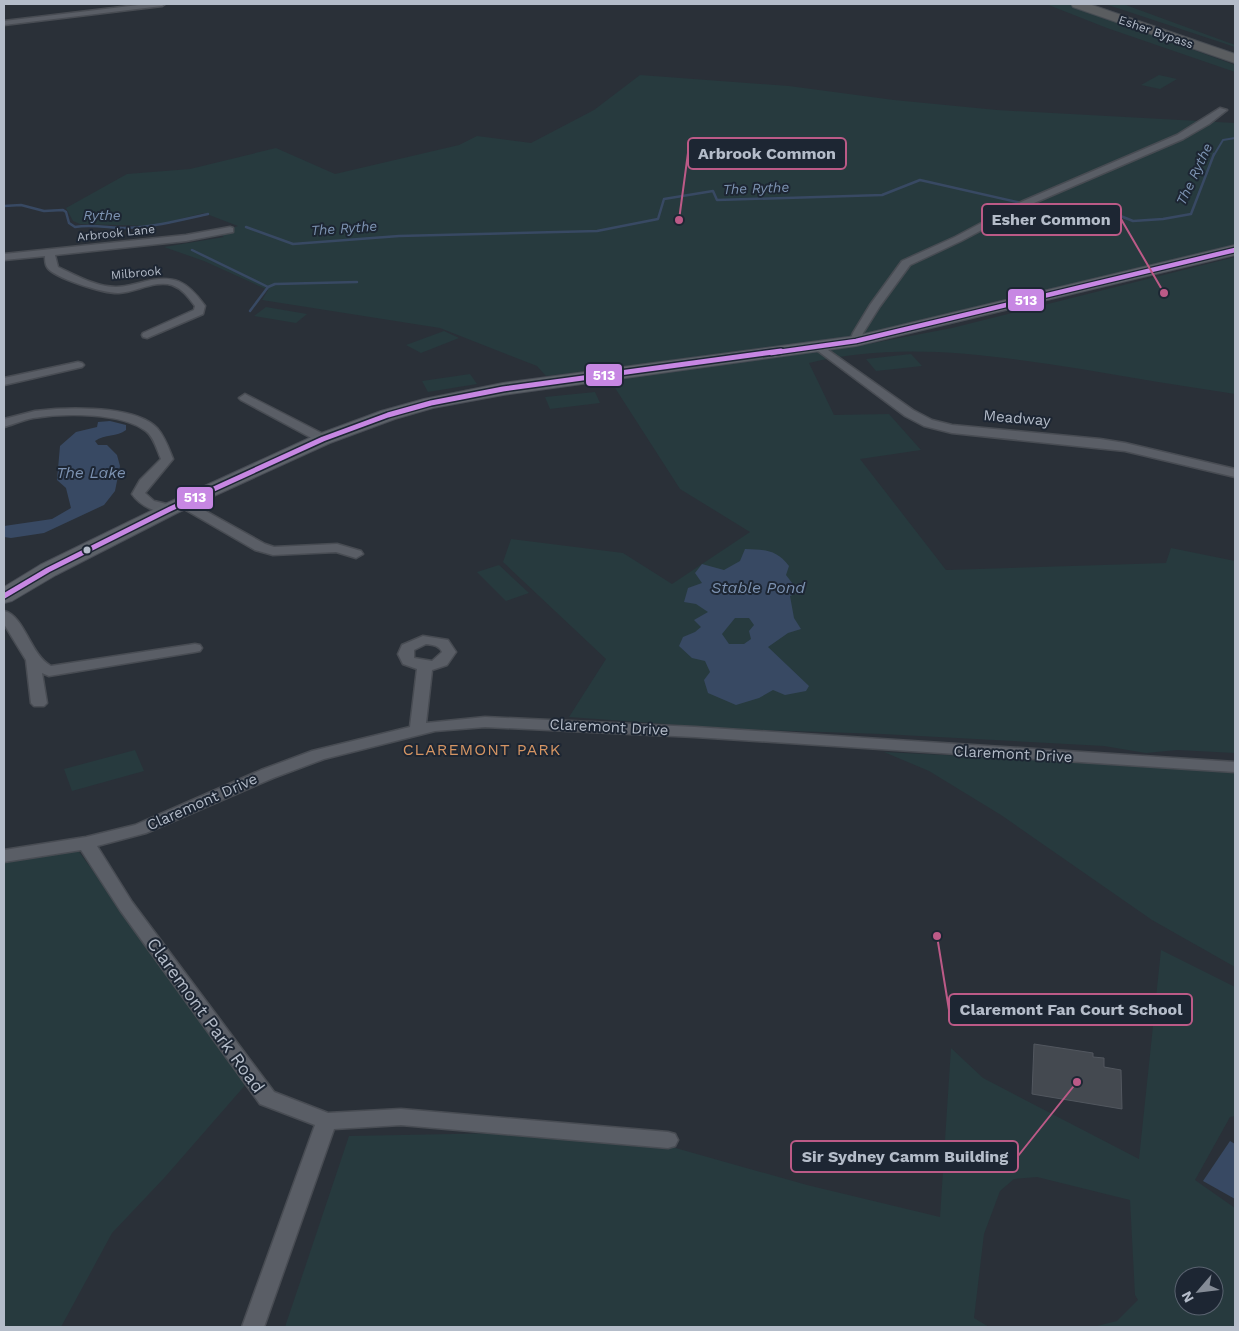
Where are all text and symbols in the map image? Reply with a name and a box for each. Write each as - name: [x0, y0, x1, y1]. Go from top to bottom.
- street label: Esher Bypass: [1117, 13, 1195, 51]
- callout: Arbrook Common: [688, 138, 846, 169]
- water label: The Rythe: [1173, 140, 1215, 208]
- text: Arbrook Common: [698, 144, 836, 163]
- water label: The Rythe: [722, 179, 790, 197]
- callout: Esher Common: [982, 204, 1121, 235]
- water label: Rythe: [83, 207, 121, 223]
- text: Esher Common: [991, 210, 1111, 229]
- water label: The Rythe: [310, 218, 378, 238]
- street label: Arbrook Lane: [76, 222, 156, 244]
- street label: Milbrook: [110, 264, 162, 282]
- line badge: 513: [1007, 288, 1045, 312]
- text: 513: [1015, 292, 1037, 308]
- line badge: 513: [585, 363, 623, 387]
- text: 513: [593, 367, 615, 383]
- street label: Meadway: [983, 406, 1052, 430]
- water label: The Lake: [56, 463, 126, 482]
- line badge: 513: [176, 486, 214, 510]
- text: 513: [184, 489, 206, 505]
- unlabelled marker: [82, 545, 92, 555]
- water label: Stable Pond: [711, 578, 806, 597]
- street label: Claremont Drive: [549, 715, 669, 739]
- district label: CLAREMONT PARK: [403, 740, 561, 759]
- street label: Claremont Drive: [953, 742, 1073, 766]
- street label: Claremont Drive: [144, 770, 260, 834]
- street label: Claremont Park Road: [143, 933, 269, 1097]
- callout: Claremont Fan Court School: [949, 994, 1192, 1025]
- text: Claremont Fan Court School: [960, 1000, 1183, 1019]
- callout: Sir Sydney Camm Building: [791, 1141, 1018, 1172]
- text: Sir Sydney Camm Building: [802, 1147, 1008, 1166]
- north arrow: [1174, 1266, 1224, 1316]
- text: N: [1178, 1289, 1197, 1305]

